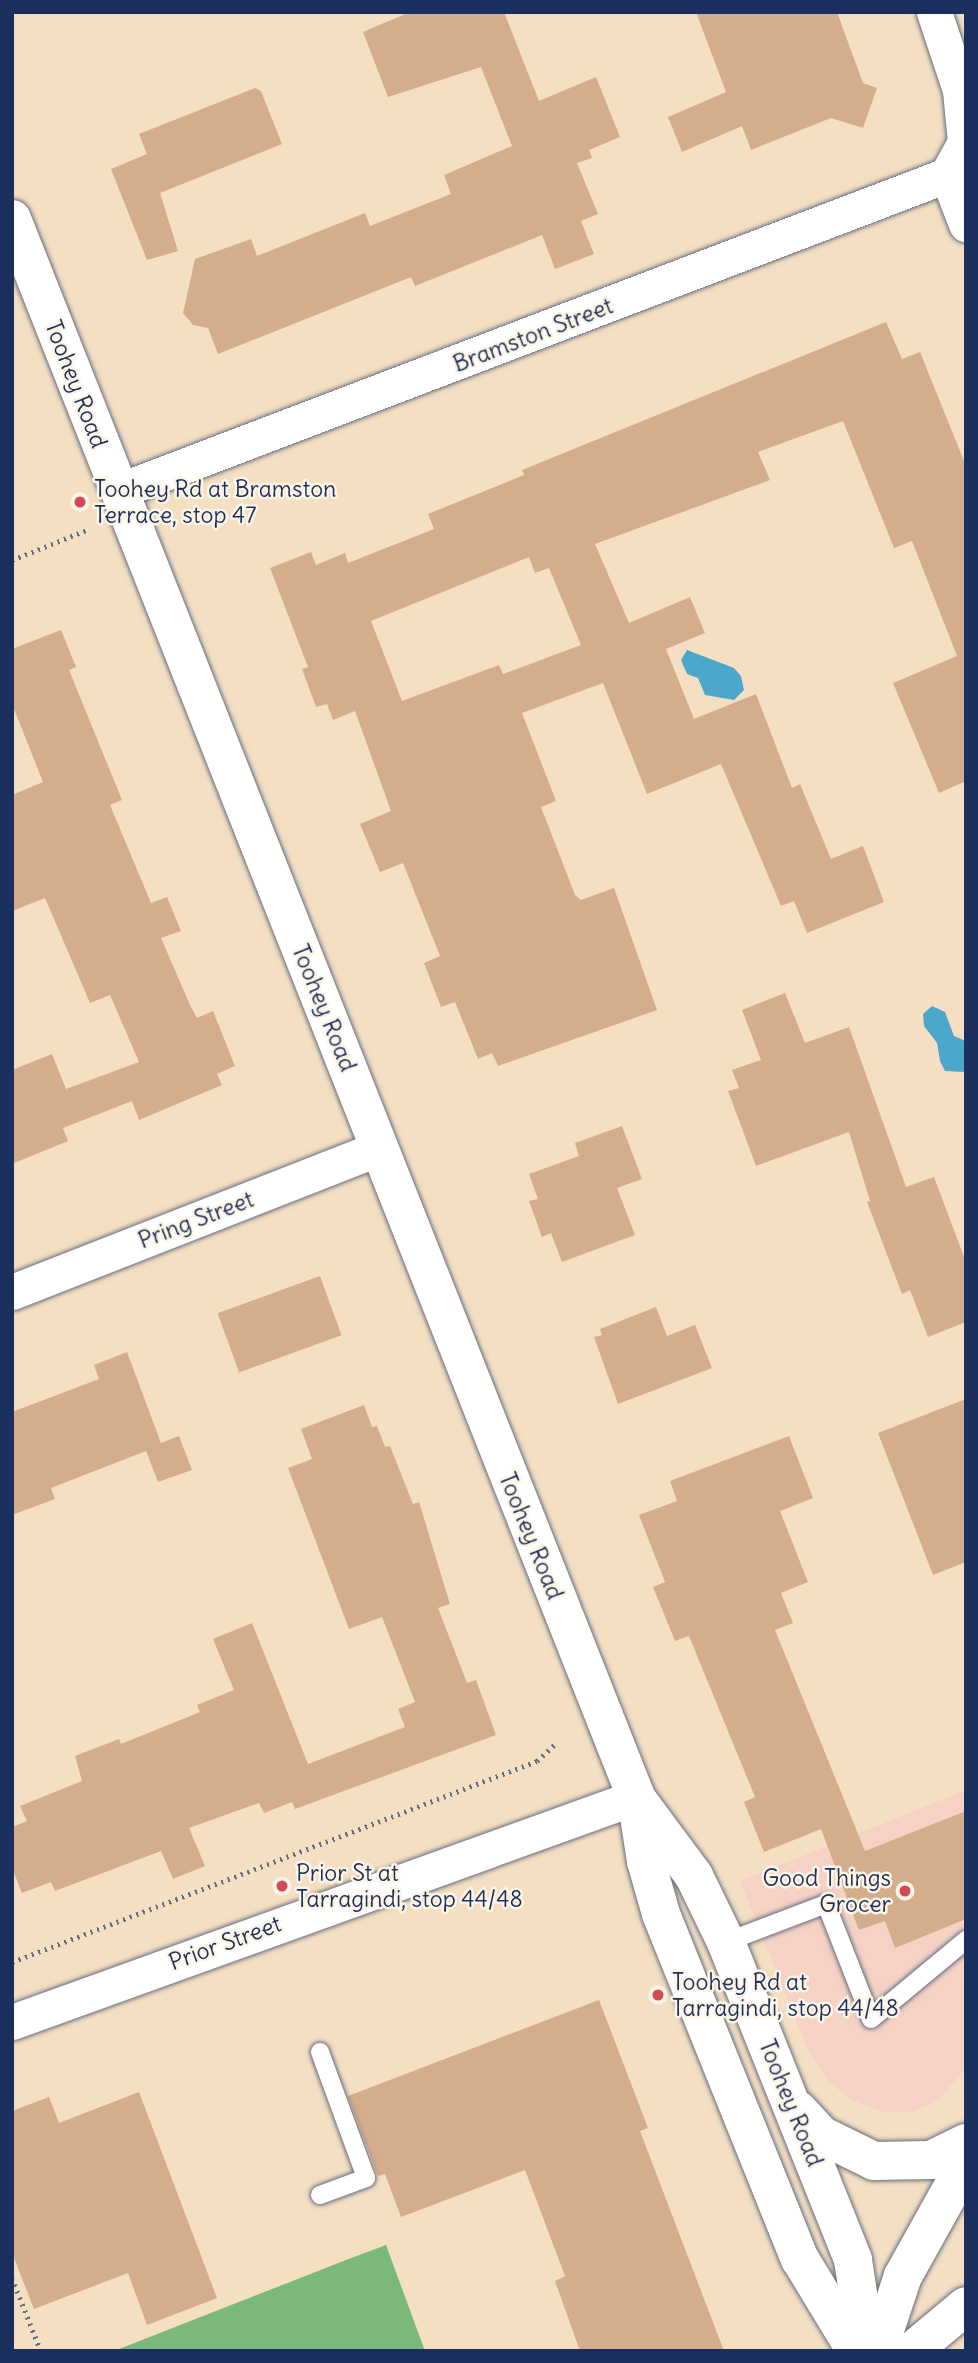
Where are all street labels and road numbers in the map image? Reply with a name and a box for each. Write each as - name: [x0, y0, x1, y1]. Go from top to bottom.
- street label: Bramston Street: [449, 292, 617, 378]
- street label: Toohey Road: [39, 316, 113, 452]
- street label: Toohey Road: [286, 940, 362, 1076]
- street label: Pring Street: [134, 1185, 258, 1255]
- street label: Toohey Road: [493, 1468, 569, 1604]
- street label: Prior Street: [165, 1910, 285, 1976]
- street label: Toohey Road: [753, 2035, 829, 2171]

